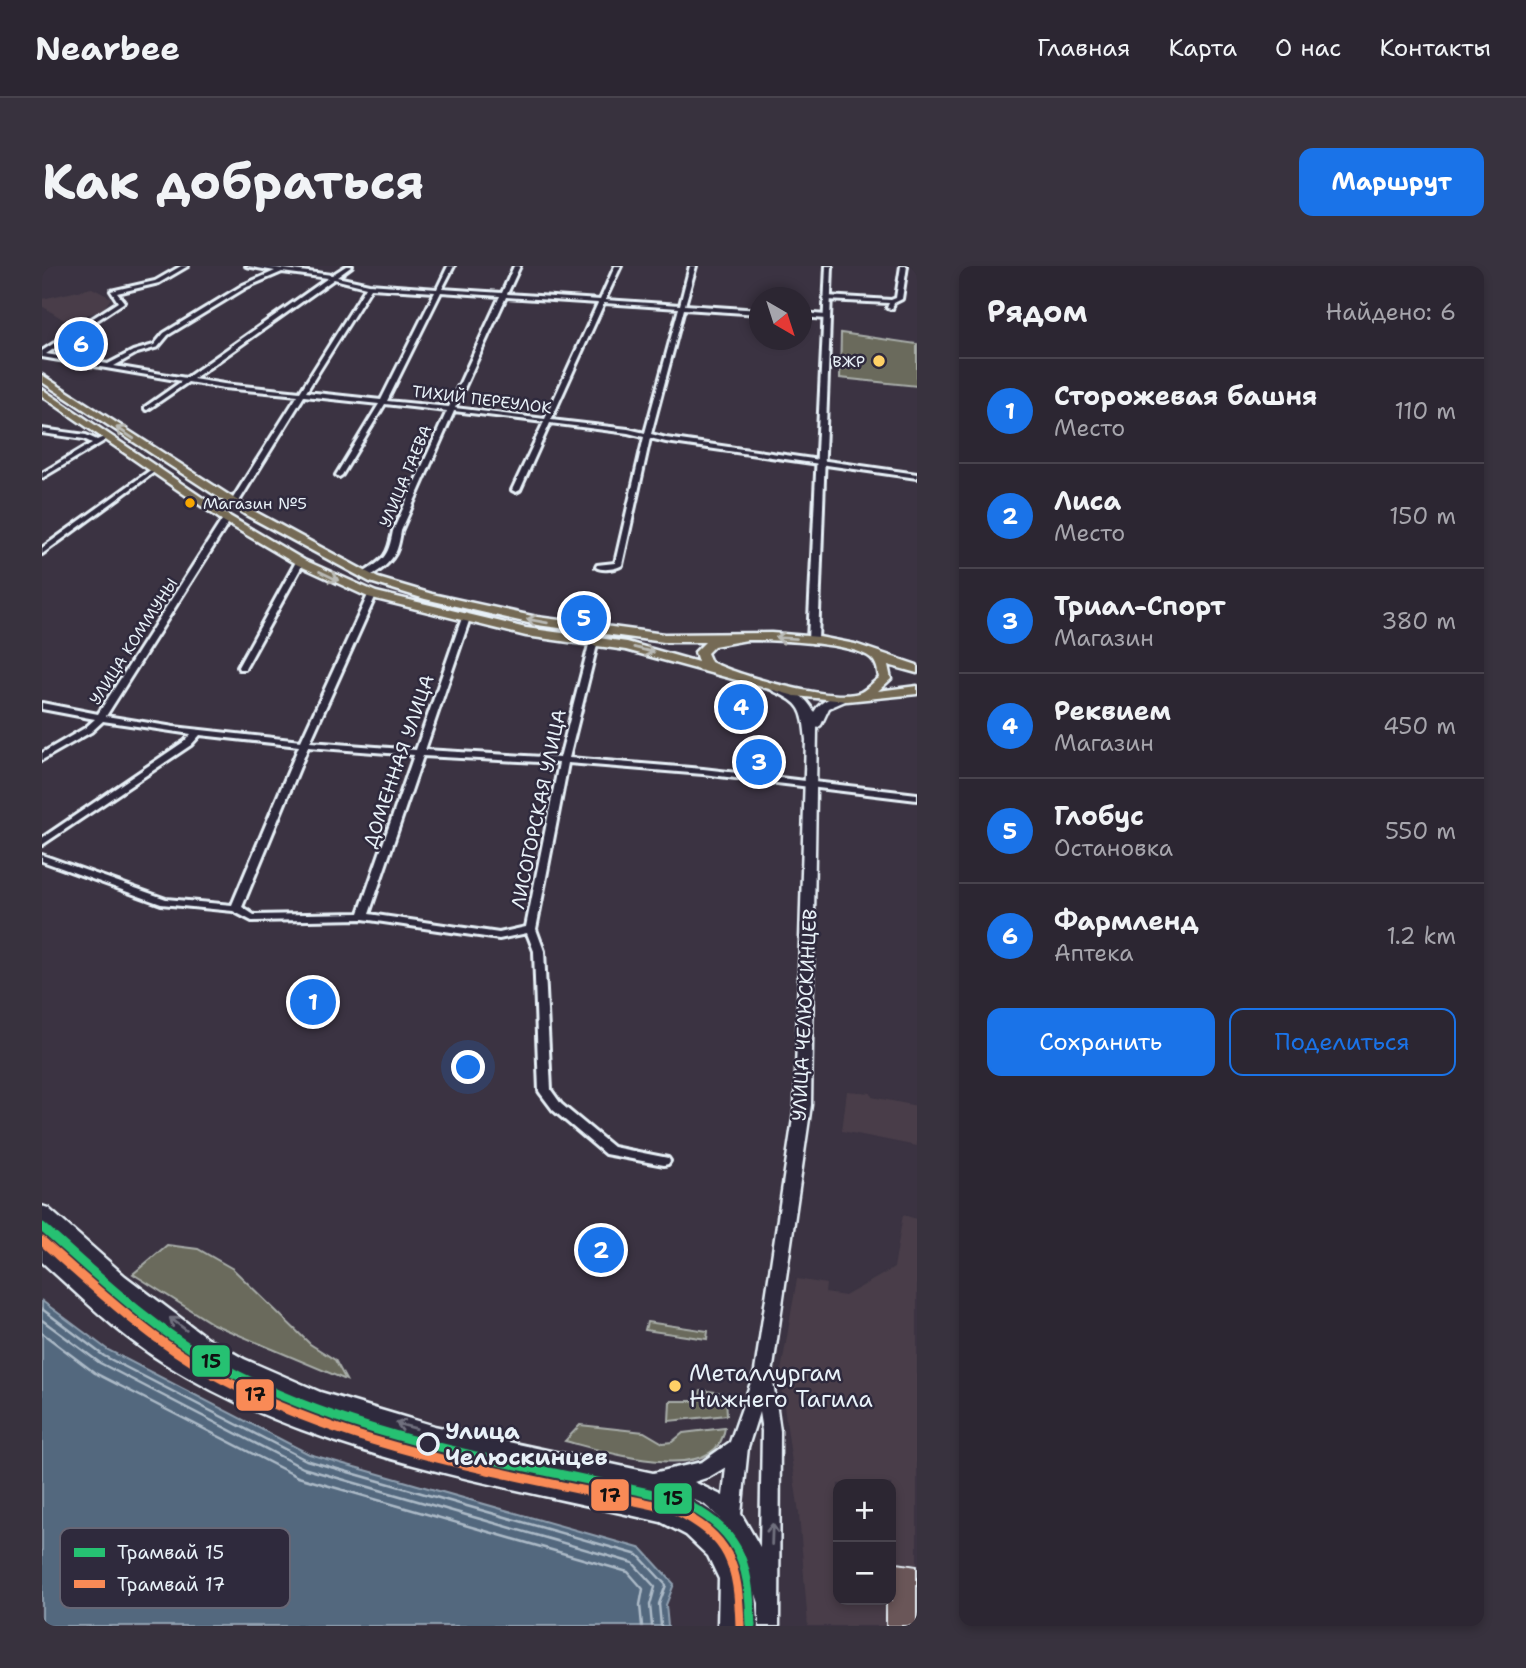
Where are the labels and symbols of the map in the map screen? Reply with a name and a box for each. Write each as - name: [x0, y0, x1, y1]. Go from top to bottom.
- north arrow: [749, 287, 812, 350]
- pin: 6: [58, 318, 104, 370]
- place label: ВЖР: [832, 351, 865, 372]
- marker: ВЖР: [871, 353, 887, 369]
- street label: ТИХИЙ ПЕРЕУЛОК: [411, 380, 554, 419]
- street label: УЛИЦА ГАЕВА: [374, 422, 436, 531]
- one-way arrow: [115, 426, 135, 440]
- place label: Магазин №5: [203, 493, 307, 514]
- marker: Магазин №5: [183, 496, 197, 510]
- one-way arrow: [318, 571, 339, 584]
- street label: УЛИЦА КОММУНЫ: [85, 574, 182, 709]
- pin: 5: [561, 592, 607, 644]
- one-way arrow: [526, 614, 549, 627]
- one-way arrow: [775, 632, 798, 645]
- one-way arrow: [632, 644, 655, 657]
- street label: ДОМЕННАЯ УЛИЦА: [357, 671, 440, 851]
- pin: 4: [718, 681, 764, 733]
- street label: ЛИСОГОРСКАЯ УЛИЦА: [505, 707, 572, 911]
- pin: 3: [736, 736, 782, 788]
- street label: УЛИЦА ЧЕЛЮСКИНЦЕВ: [786, 908, 823, 1122]
- pin: 1: [290, 976, 336, 1028]
- your location: [451, 1050, 485, 1084]
- pin: 2: [578, 1224, 624, 1276]
- one-way arrow: [169, 1317, 187, 1332]
- line badge: 15: [191, 1344, 231, 1378]
- text: 15: [201, 1349, 221, 1374]
- place label: Металлургам Нижнего Тагила: [689, 1358, 873, 1414]
- line badge: 17: [235, 1378, 275, 1412]
- marker: Металлургам Нижнего Тагила: [667, 1378, 683, 1394]
- text: 17: [244, 1382, 266, 1407]
- place label: Улица Челюскинцев: [445, 1416, 608, 1472]
- one-way arrow: [395, 1418, 417, 1431]
- marker: Улица Челюскинцев: [417, 1433, 439, 1455]
- line badge: 17: [590, 1478, 630, 1512]
- line badge: 15: [653, 1482, 693, 1515]
- text: 17: [599, 1483, 621, 1508]
- text: 15: [663, 1486, 683, 1511]
- one-way arrow: [765, 1523, 778, 1546]
- legend: [60, 1528, 290, 1608]
- text: Трамвай 15: [117, 1540, 224, 1565]
- text: Трамвай 17: [117, 1572, 225, 1597]

